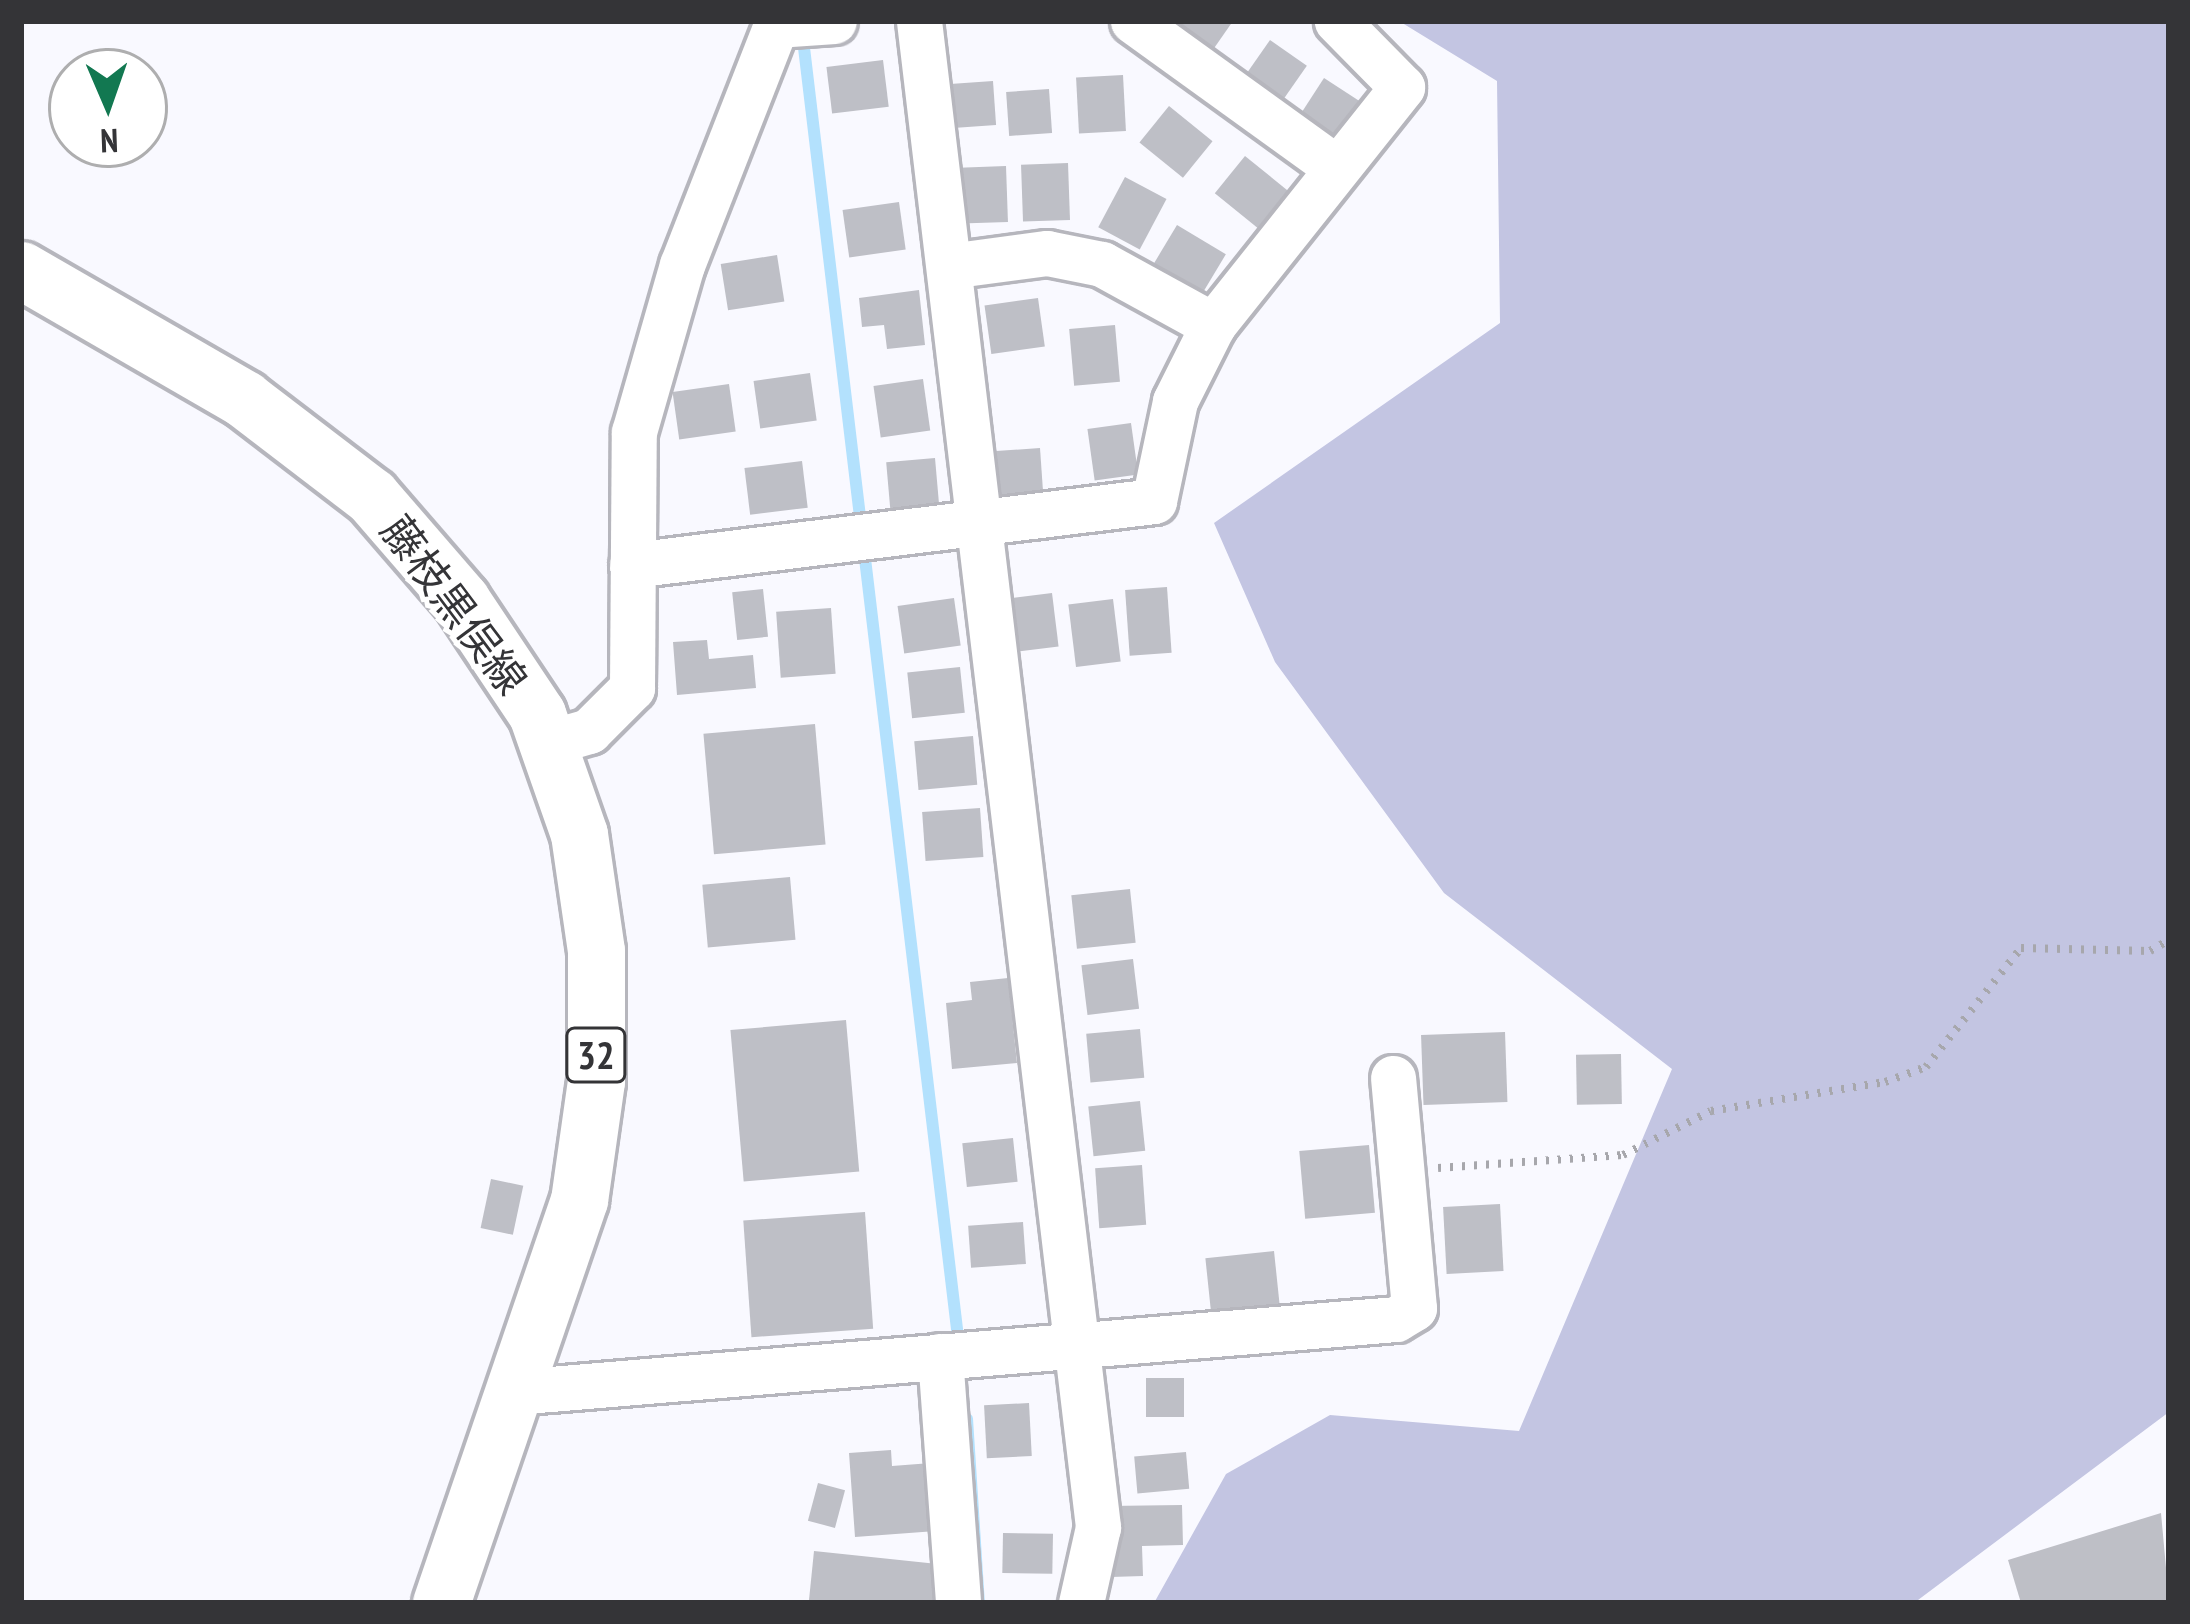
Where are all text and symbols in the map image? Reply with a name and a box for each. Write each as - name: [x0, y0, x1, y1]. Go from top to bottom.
- north arrow: [48, 48, 168, 168]
- text: N: [100, 120, 119, 163]
- street label: 藤枝黒俣線: [371, 506, 537, 704]
- road number: 32: [563, 1022, 629, 1088]

